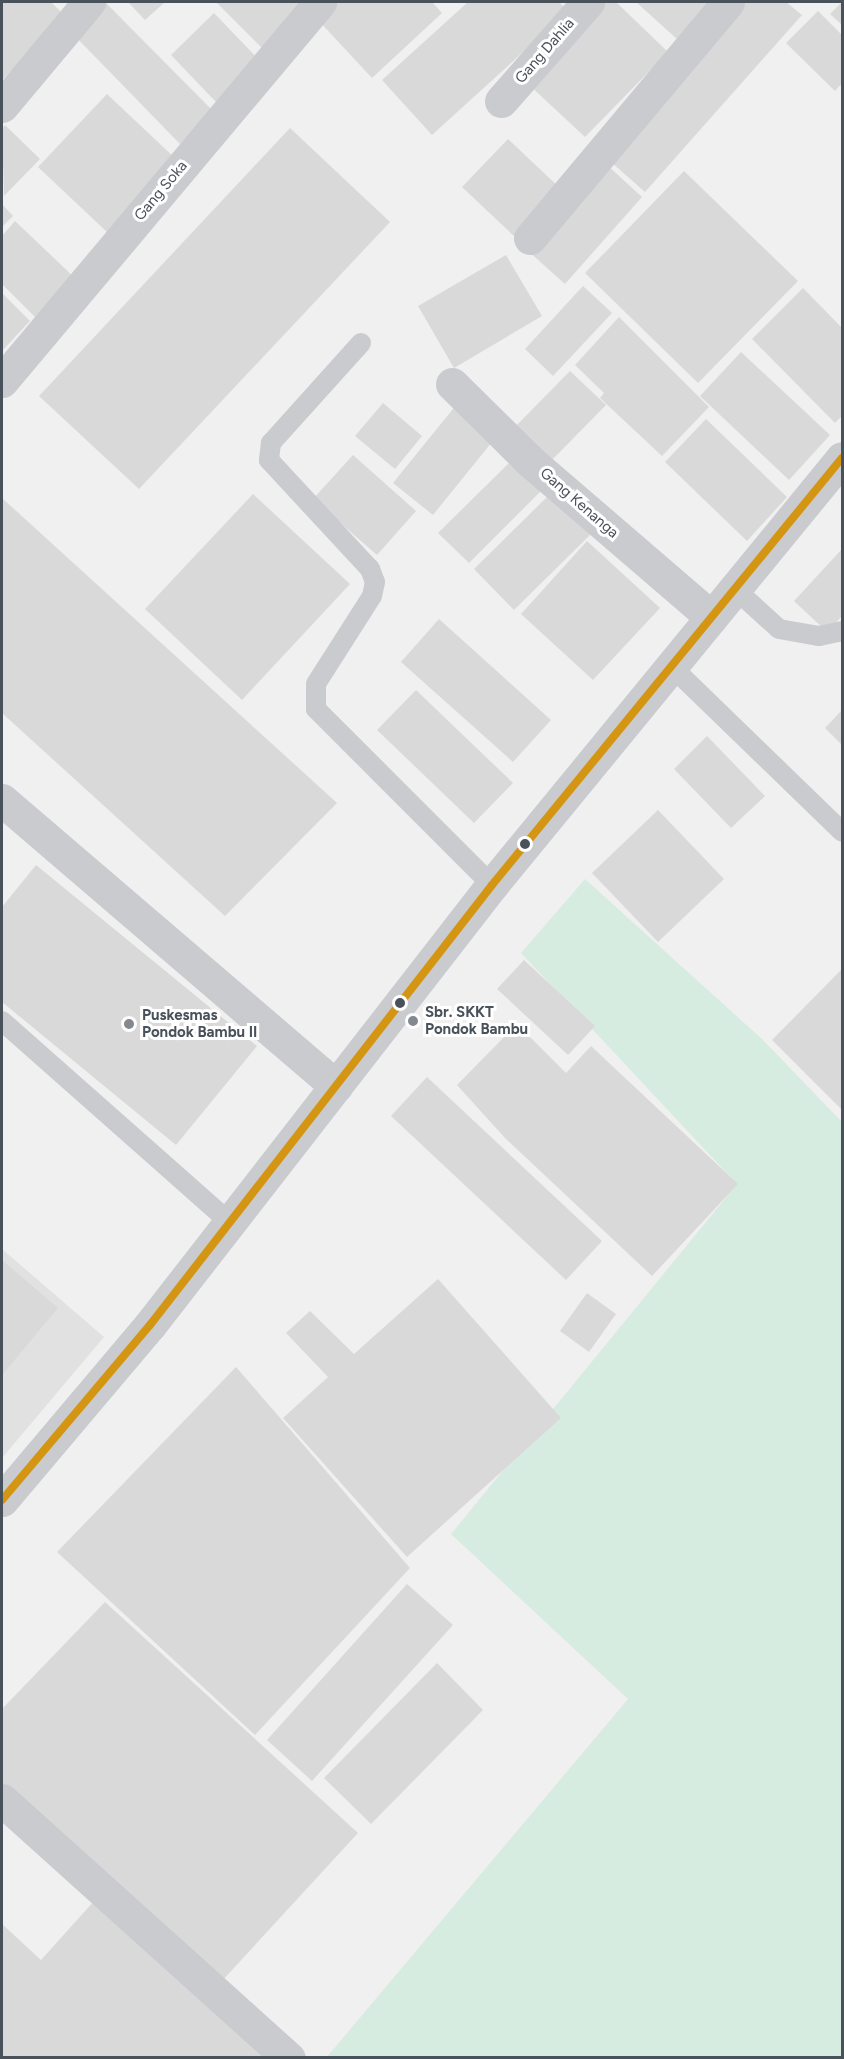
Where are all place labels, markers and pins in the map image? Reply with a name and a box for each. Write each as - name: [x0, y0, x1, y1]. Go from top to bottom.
- unlabelled marker: [519, 838, 531, 850]
- unlabelled marker: [394, 997, 406, 1009]
- place label: Sbr. SKKT Pondok Bambu: [425, 1003, 528, 1038]
- place label: Puskesmas Pondok Bambu II: [142, 1006, 257, 1041]
- marker: Sbr. SKKT Pondok Bambu: [406, 1014, 420, 1028]
- marker: Puskesmas Pondok Bambu II: [120, 1015, 138, 1033]

